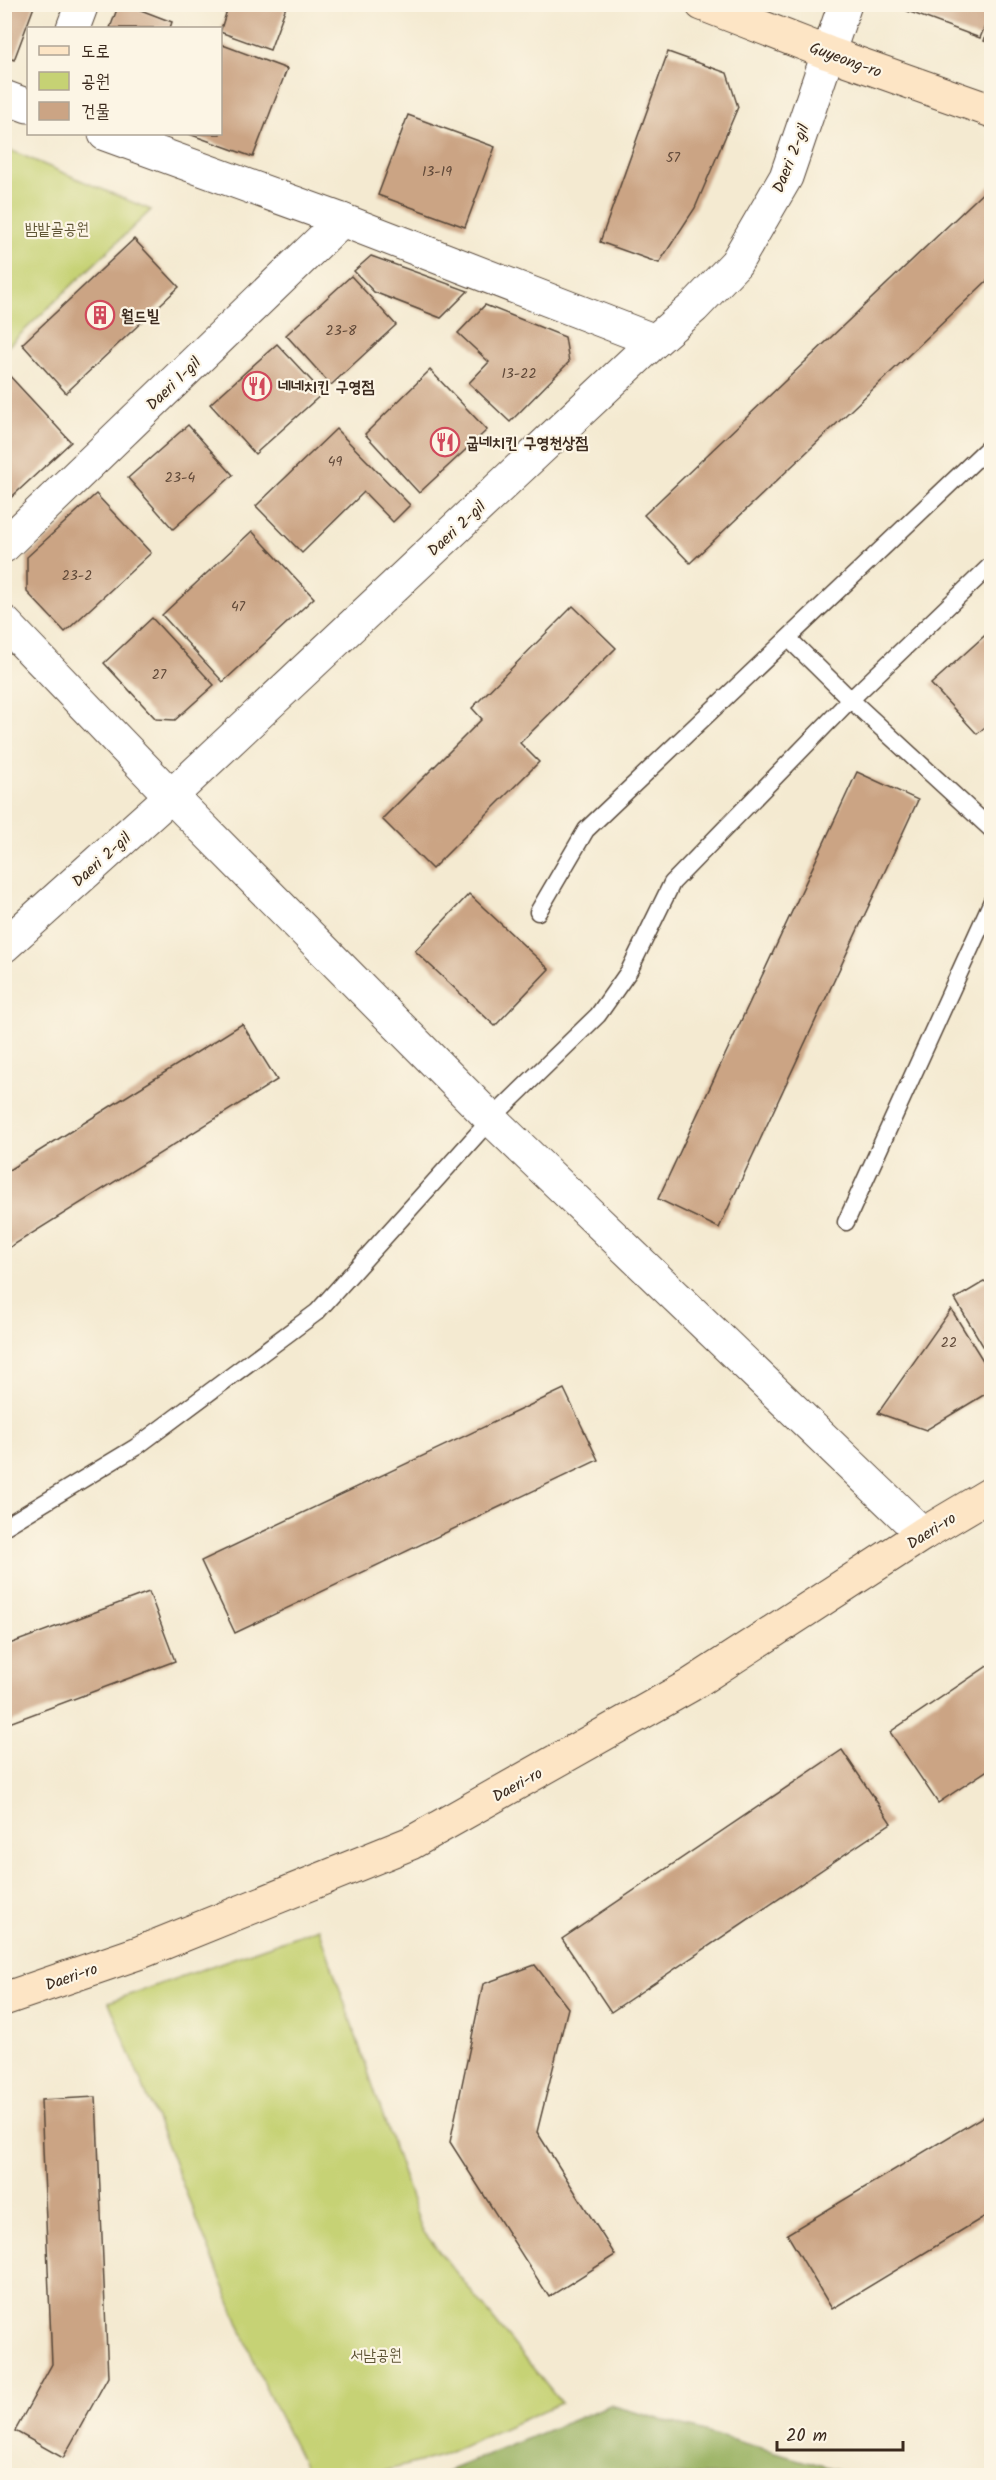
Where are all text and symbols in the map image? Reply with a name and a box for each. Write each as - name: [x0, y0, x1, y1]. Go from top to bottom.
- legend: [27, 27, 222, 135]
- street label: Guyeong-ro: [806, 36, 885, 85]
- text: 도로: [81, 38, 110, 67]
- text: 공원: [81, 68, 110, 97]
- text: 건물: [81, 98, 110, 127]
- street label: Daeri 2-gil: [766, 120, 817, 197]
- house number: 57: [666, 147, 681, 169]
- house number: 13-19: [422, 161, 452, 183]
- park label: 밤밭골공원: [25, 217, 89, 242]
- building icon: 월드빌: [84, 299, 116, 331]
- place label: 월드빌: [121, 304, 160, 329]
- house number: 23-8: [326, 320, 357, 342]
- street label: Daeri 1-gil: [141, 351, 207, 417]
- house number: 13-22: [501, 363, 537, 385]
- restaurant icon: 네네치킨 구영점: [241, 370, 273, 402]
- place label: 네네치킨 구영점: [278, 375, 374, 400]
- restaurant icon: 굽네치킨 구영천상점: [429, 426, 461, 458]
- place label: 굽네치킨 구영천상점: [466, 431, 588, 456]
- house number: 49: [328, 451, 342, 473]
- house number: 23-4: [165, 467, 195, 489]
- street label: Daeri 2-gil: [422, 495, 492, 563]
- house number: 23-2: [62, 565, 92, 587]
- house number: 47: [231, 596, 246, 618]
- house number: 27: [152, 664, 167, 686]
- street label: Daeri 2-gil: [67, 827, 137, 894]
- house number: 22: [941, 1332, 957, 1354]
- street label: Daeri-ro: [902, 1506, 961, 1556]
- street label: Daeri-ro: [488, 1761, 547, 1809]
- street label: Daeri-ro: [42, 1957, 101, 1998]
- park label: 서남공원: [350, 2343, 402, 2368]
- scale bar: [777, 2414, 903, 2452]
- text: 20 m: [786, 2422, 827, 2451]

